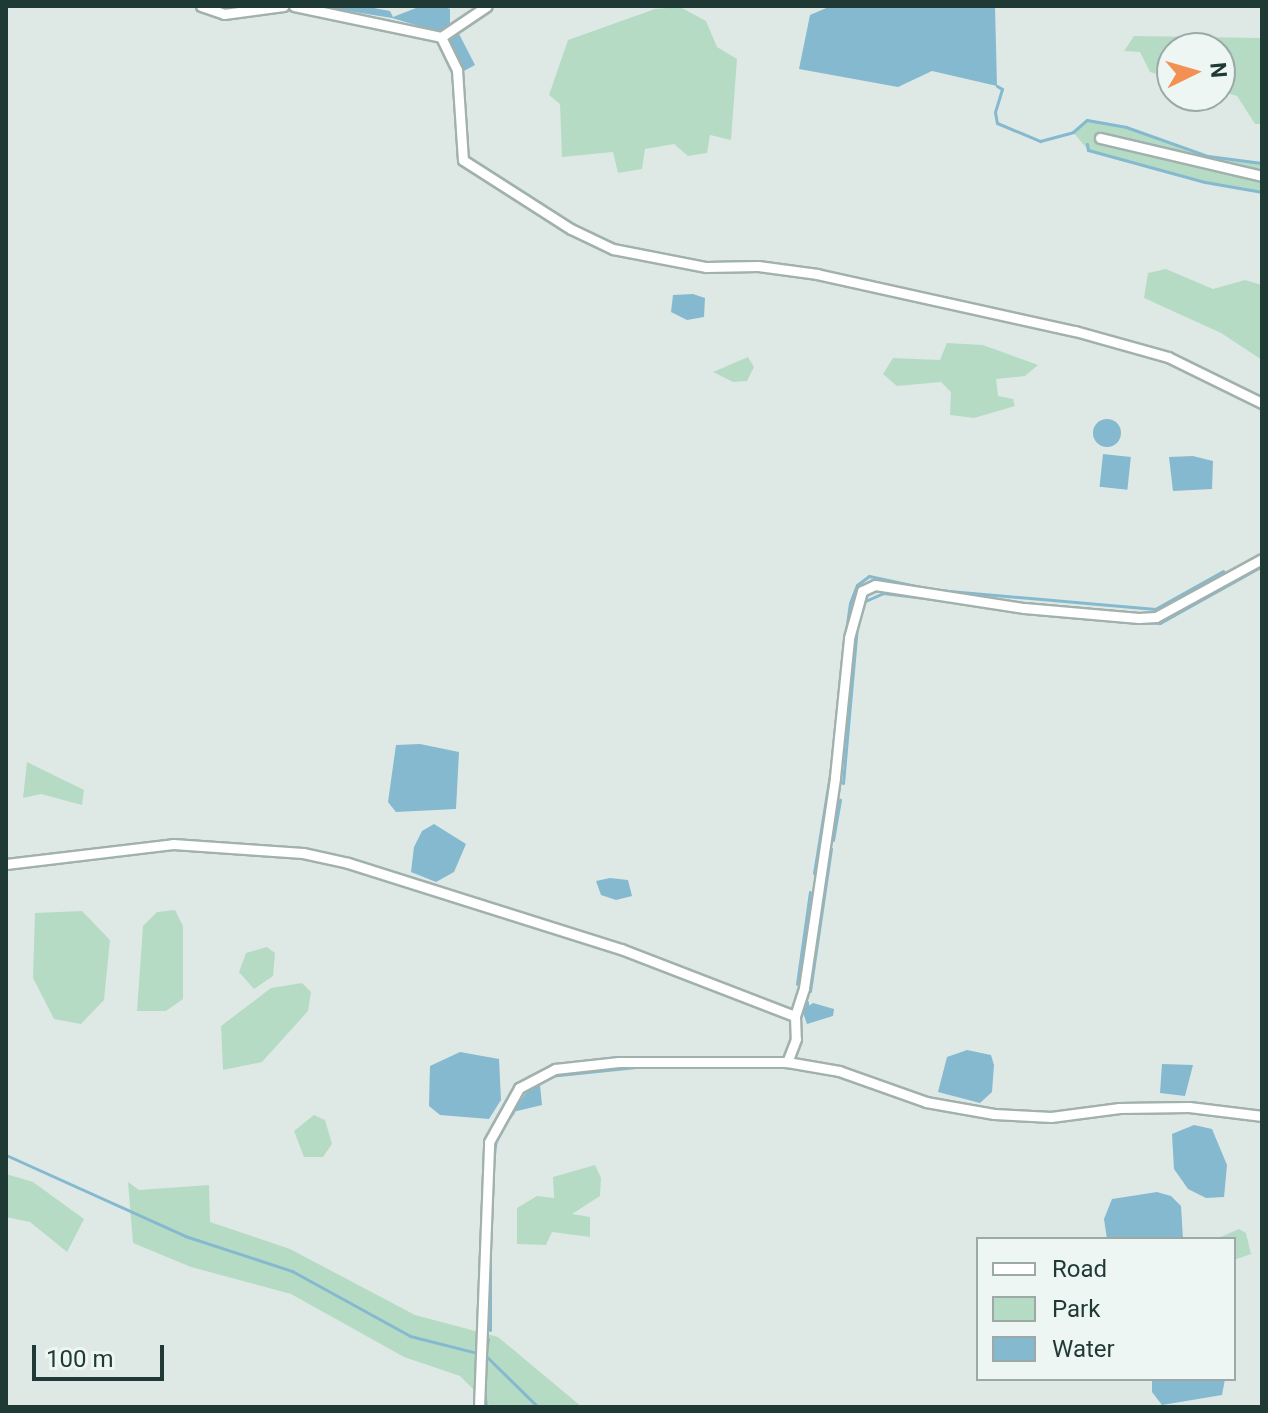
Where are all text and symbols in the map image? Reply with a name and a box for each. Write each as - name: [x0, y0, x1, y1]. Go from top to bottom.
- north arrow: [1156, 32, 1236, 112]
- text: N: [1205, 61, 1232, 79]
- legend: [976, 1237, 1236, 1381]
- text: Road: [1052, 1255, 1107, 1283]
- text: Park: [1052, 1295, 1100, 1323]
- scale bar: [36, 1329, 168, 1379]
- text: Water: [1052, 1335, 1115, 1363]
- text: 100 m: [46, 1345, 113, 1373]

